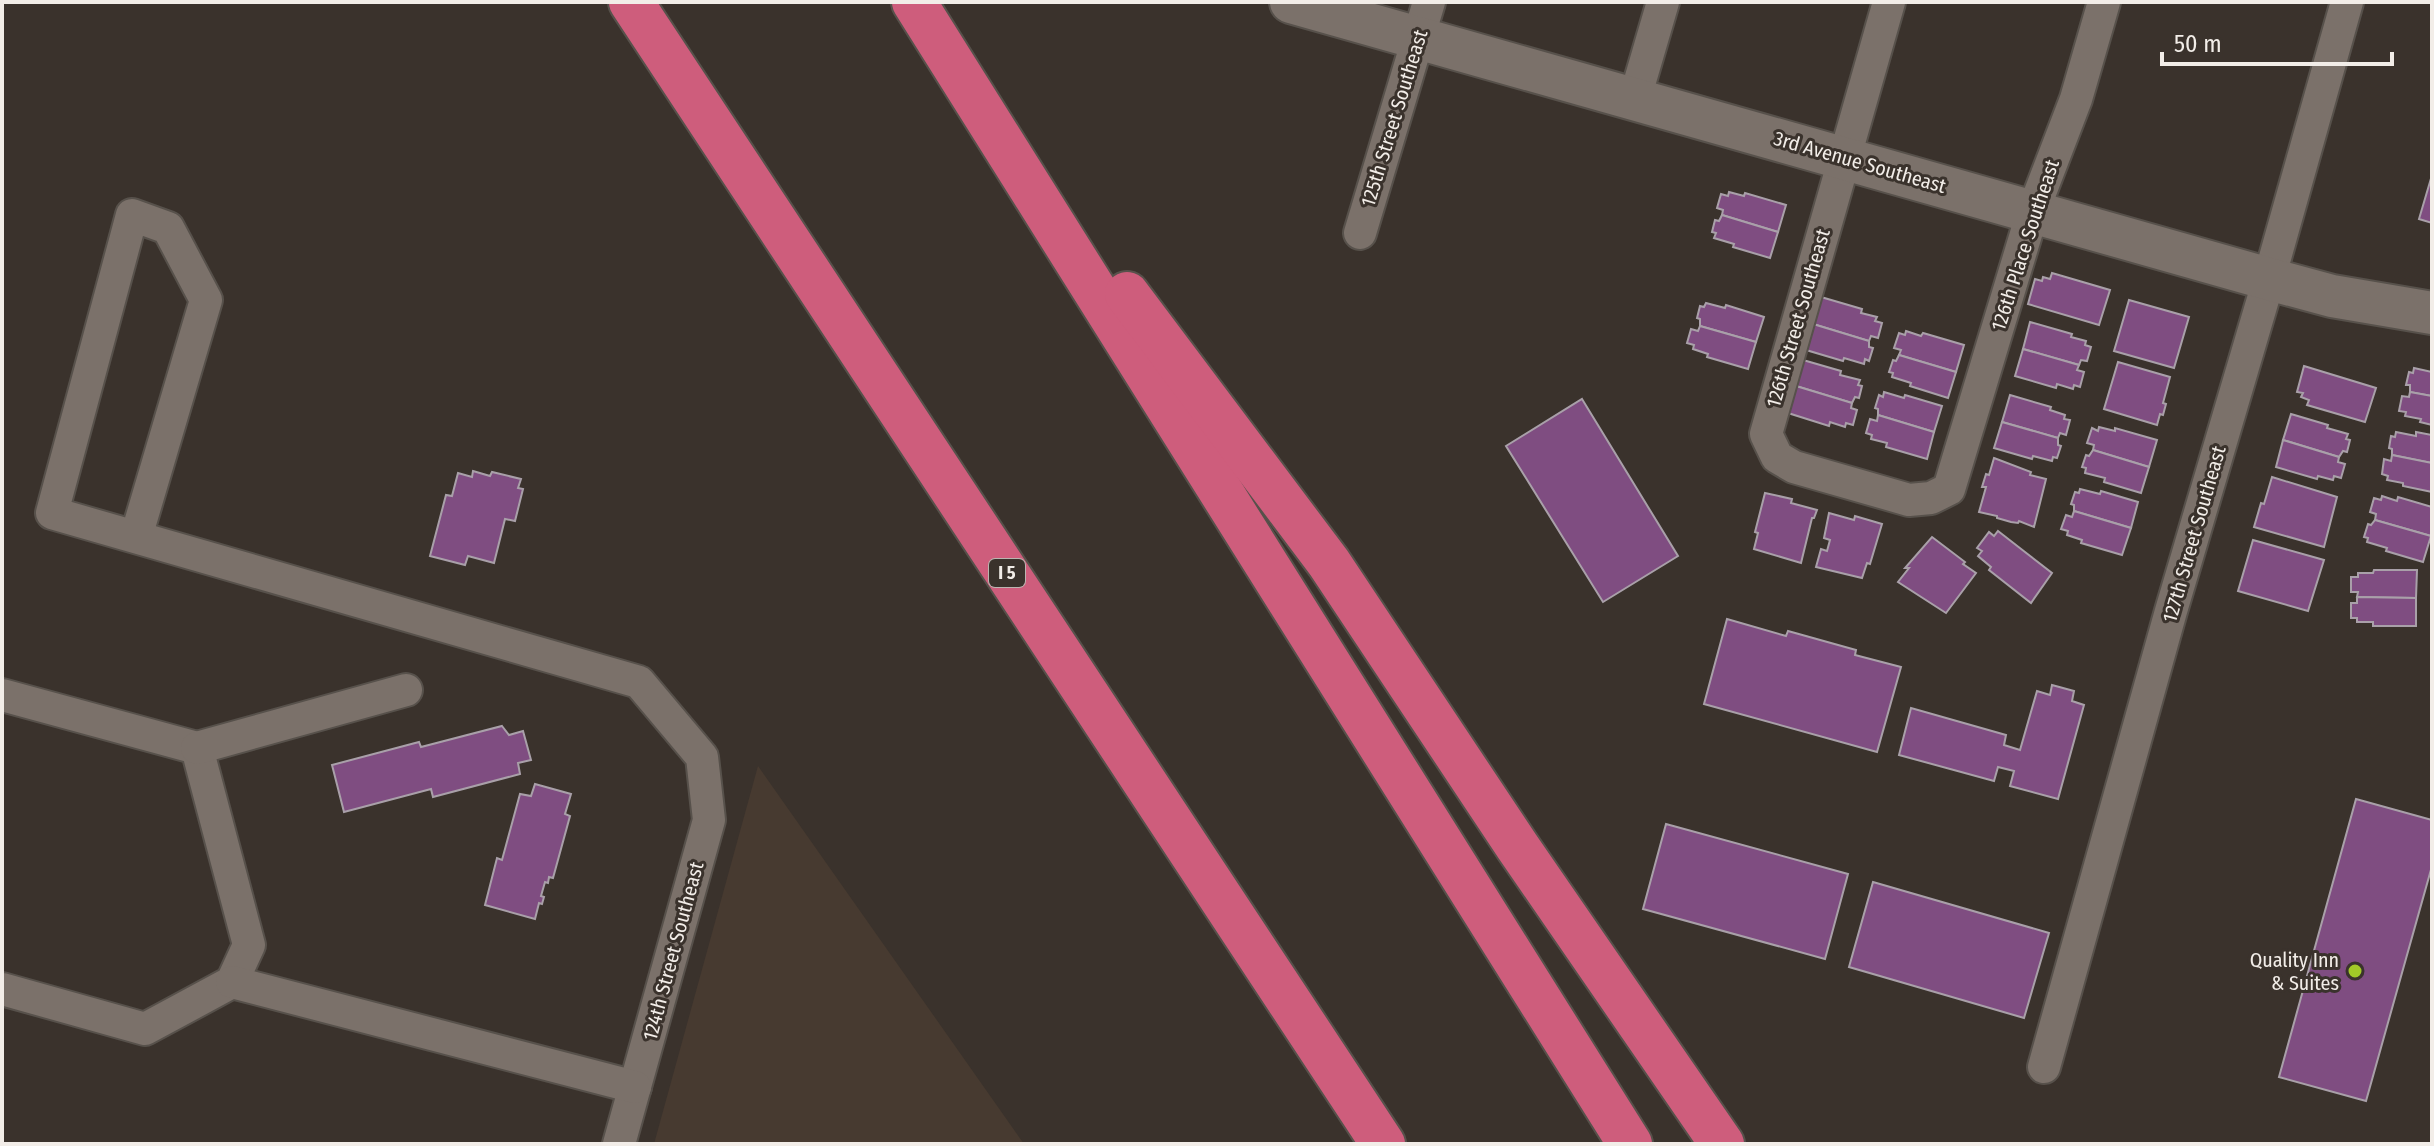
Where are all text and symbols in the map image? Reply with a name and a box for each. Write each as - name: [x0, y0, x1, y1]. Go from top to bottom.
- scale bar: [2162, 16, 2392, 66]
- street label: 125th Street Southeast: [1356, 26, 1432, 209]
- text: 50 m: [2174, 30, 2222, 58]
- street label: 3rd Avenue Southeast: [1771, 126, 1949, 198]
- street label: 126th Place Southeast: [1986, 156, 2064, 334]
- street label: 126th Street Southeast: [1761, 226, 1835, 410]
- street label: 127th Street Southeast: [2157, 442, 2231, 625]
- road number: I 5: [989, 559, 1025, 587]
- street label: 124th Street Southeast: [638, 859, 709, 1043]
- place label: Quality Inn & Suites: [2250, 948, 2339, 995]
- marker: Quality Inn & Suites: [2346, 962, 2364, 980]

